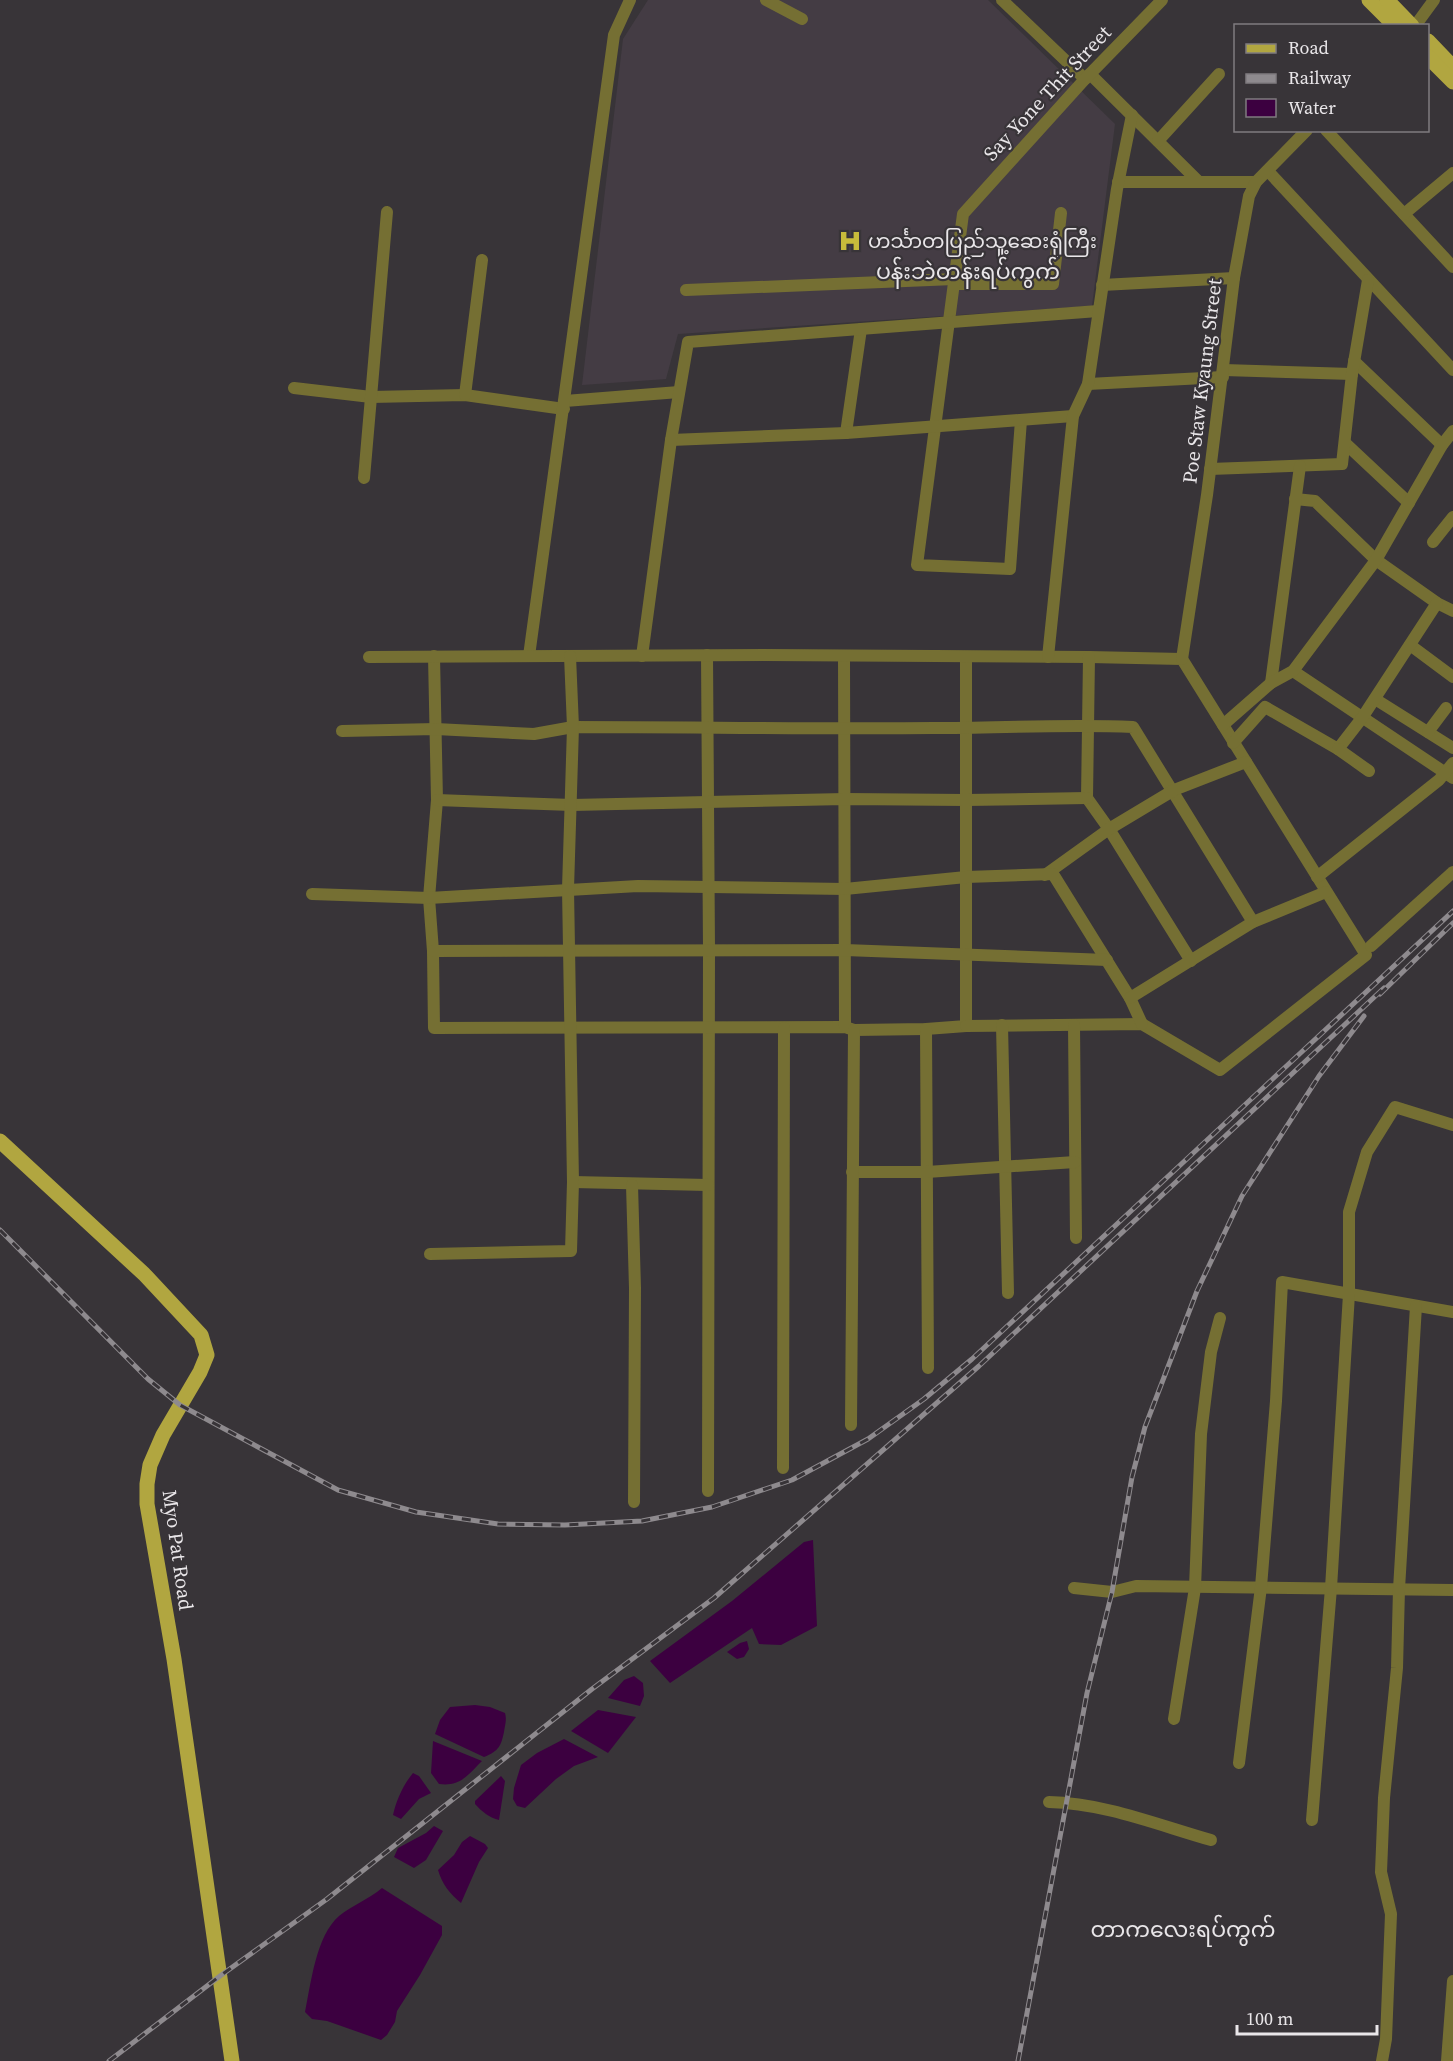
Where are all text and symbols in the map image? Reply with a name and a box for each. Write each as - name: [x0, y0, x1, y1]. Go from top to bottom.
- street label: Say Yone Thit Street: [977, 19, 1118, 167]
- legend: [1234, 24, 1429, 132]
- text: Road: [1288, 35, 1329, 60]
- text: Railway: [1288, 65, 1352, 90]
- text: Water: [1288, 95, 1336, 120]
- place label: ဟင်္သာတပြည်သူ့ဆေးရုံကြီး: [868, 227, 1097, 258]
- hospital icon: ဟင်္သာတပြည်သူ့ဆေးရုံကြီး: [837, 228, 863, 254]
- district label: ပန်းဘဲတန်းရပ်ကွက်: [876, 256, 1060, 289]
- street label: Poe Staw Kyaung Street: [1176, 276, 1229, 485]
- street label: Myo Pat Road: [156, 1488, 200, 1613]
- district label: တာကလေးရပ်ကွက်: [1091, 1914, 1275, 1947]
- scale bar: [1237, 1998, 1376, 2036]
- text: 100 m: [1246, 2006, 1293, 2031]

